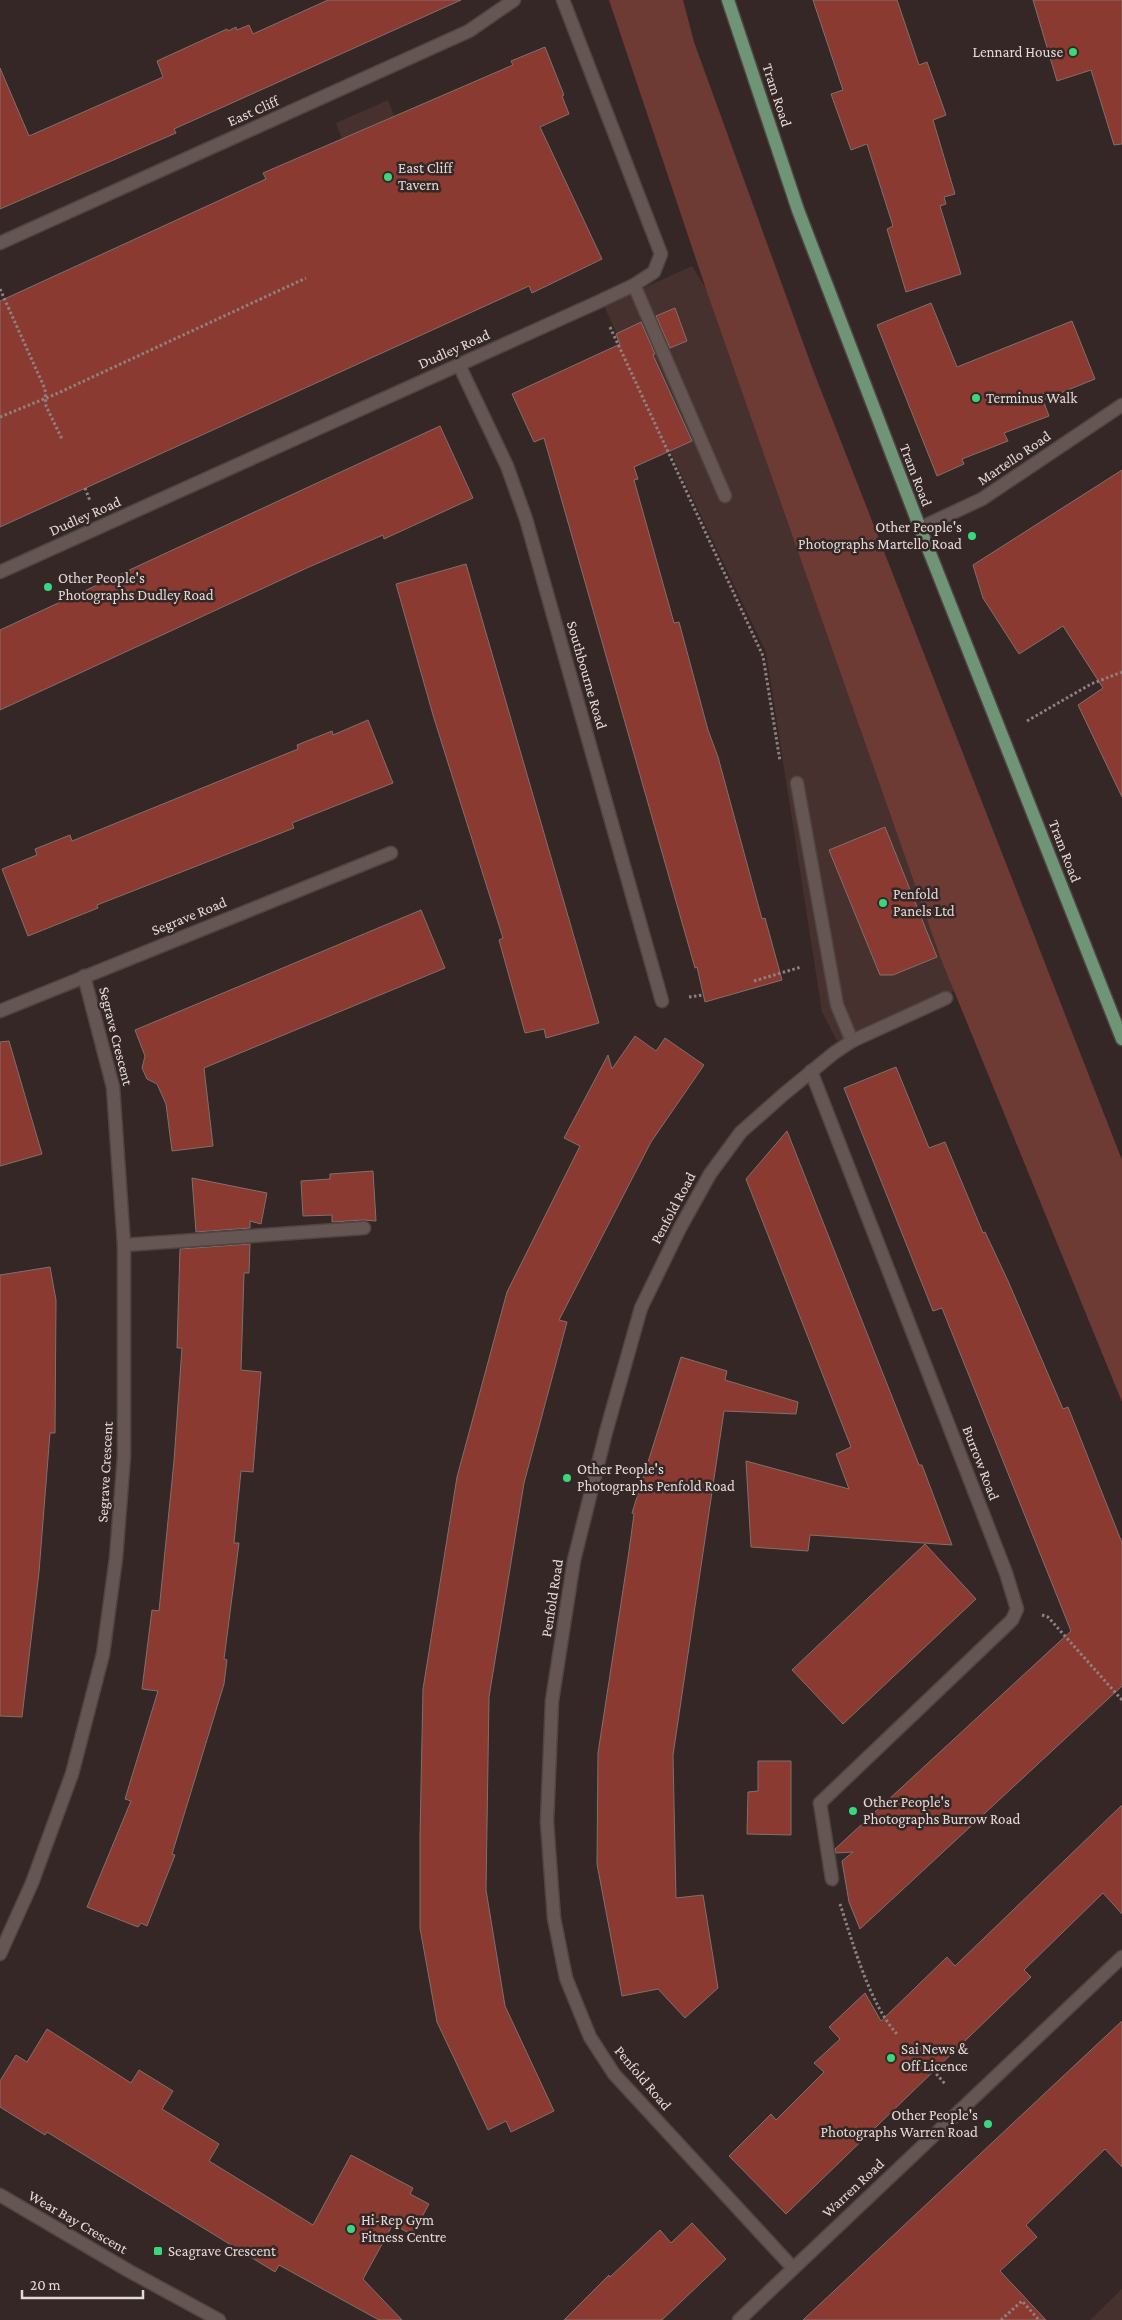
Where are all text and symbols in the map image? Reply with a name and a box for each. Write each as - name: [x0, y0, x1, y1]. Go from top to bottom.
- place label: Lennard House: [972, 44, 1063, 60]
- marker: Lennard House: [1067, 46, 1079, 58]
- street label: Tram Road: [759, 61, 795, 129]
- street label: East Cliff: [225, 92, 282, 129]
- place label: East Cliff Tavern: [398, 160, 454, 193]
- marker: East Cliff Tavern: [382, 171, 394, 183]
- street label: Dudley Road: [416, 326, 493, 373]
- place label: Terminus Walk: [986, 390, 1078, 406]
- marker: Terminus Walk: [970, 392, 982, 404]
- street label: Martello Road: [974, 428, 1054, 488]
- street label: Tram Road: [897, 442, 935, 509]
- street label: Dudley Road: [47, 493, 124, 540]
- place label: Other People's Photographs Martello Road: [798, 519, 962, 553]
- marker: Other People's Photographs Martello Road: [966, 530, 978, 542]
- place label: Other People's Photographs Dudley Road: [58, 570, 214, 604]
- marker: Other People's Photographs Dudley Road: [42, 581, 54, 593]
- street label: Southbourne Road: [564, 619, 610, 731]
- street label: Tram Road: [1046, 818, 1084, 885]
- place label: Penfold Panels Ltd: [893, 886, 955, 919]
- street label: Segrave Road: [149, 894, 229, 939]
- marker: Penfold Panels Ltd: [877, 897, 889, 909]
- street label: Segrave Crescent: [95, 985, 136, 1088]
- street label: Penfold Road: [647, 1169, 699, 1247]
- street label: Segrave Crescent: [94, 1420, 117, 1523]
- street label: Burrow Road: [960, 1424, 1003, 1502]
- place label: Other People's Photographs Penfold Road: [577, 1461, 735, 1495]
- marker: Other People's Photographs Penfold Road: [561, 1472, 573, 1484]
- street label: Penfold Road: [538, 1558, 566, 1638]
- place label: Other People's Photographs Burrow Road: [863, 1794, 1020, 1828]
- marker: Other People's Photographs Burrow Road: [847, 1805, 859, 1817]
- place label: Sai News & Off Licence: [901, 2041, 969, 2074]
- street label: Penfold Road: [612, 2043, 675, 2113]
- marker: Sai News & Off Licence: [885, 2052, 897, 2064]
- place label: Other People's Photographs Warren Road: [821, 2107, 978, 2141]
- marker: Other People's Photographs Warren Road: [982, 2118, 994, 2130]
- street label: Warren Road: [819, 2155, 887, 2221]
- street label: Wear Bay Crescent: [25, 2187, 131, 2258]
- place label: Hi-Rep Gym Fitness Centre: [361, 2212, 447, 2245]
- marker: Hi-Rep Gym Fitness Centre: [345, 2223, 357, 2235]
- place label: Seagrave Crescent: [168, 2243, 277, 2260]
- marker: Seagrave Crescent: [152, 2245, 164, 2257]
- scale bar: [22, 2268, 144, 2300]
- text: 20 m: [30, 2277, 61, 2293]

